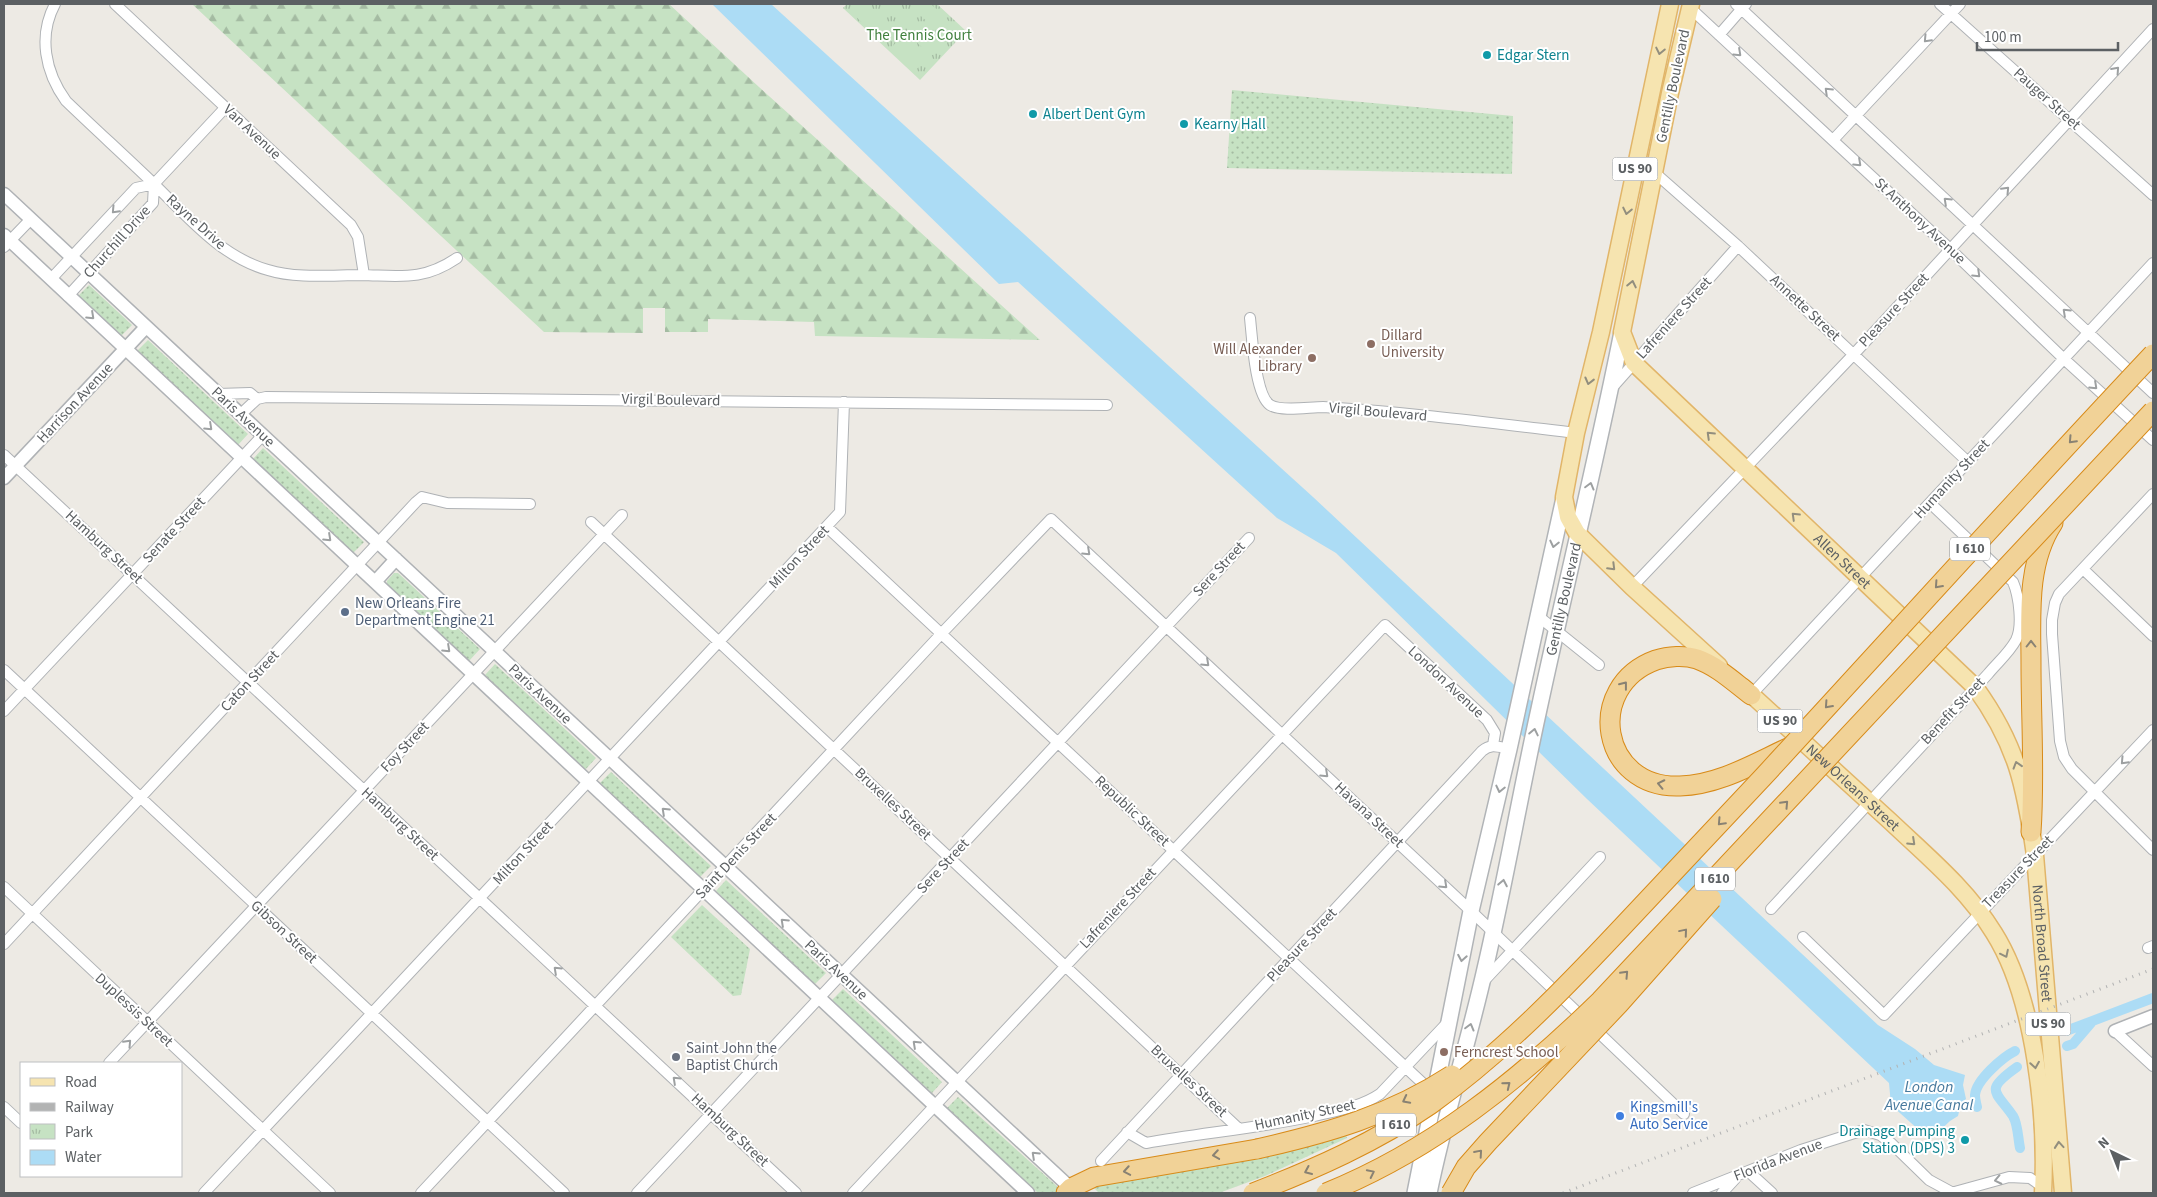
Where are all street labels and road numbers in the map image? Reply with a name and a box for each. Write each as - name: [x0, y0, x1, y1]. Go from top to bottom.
- street label: Gentilly Boulevard: [1651, 27, 1695, 145]
- street label: Pauger Street: [2009, 63, 2085, 135]
- street label: Van Avenue: [218, 100, 286, 164]
- road number: US 90: [1612, 157, 1658, 180]
- street label: St Anthony Avenue: [1870, 173, 1970, 269]
- street label: Rayne Drive: [161, 189, 231, 255]
- street label: Churchill Drive: [78, 201, 156, 283]
- street label: Pleasure Street: [1854, 268, 1934, 352]
- street label: Annette Street: [1765, 270, 1845, 346]
- street label: Lafreniere Street: [1631, 272, 1717, 364]
- street label: Harrison Avenue: [32, 358, 118, 448]
- street label: Paris Avenue: [207, 382, 279, 452]
- street label: Virgil Boulevard: [621, 389, 721, 411]
- street label: Virgil Boulevard: [1328, 397, 1428, 427]
- street label: Humanity Street: [1909, 434, 1995, 524]
- street label: Senate Street: [138, 492, 210, 568]
- street label: Hamburg Street: [60, 505, 148, 589]
- street label: Milton Street: [764, 521, 834, 593]
- street label: Allen Street: [1809, 529, 1876, 594]
- street label: Sere Street: [1188, 537, 1250, 601]
- road number: I 610: [1950, 538, 1990, 560]
- street label: Gentilly Boulevard: [1540, 540, 1586, 658]
- street label: London Avenue: [1403, 641, 1489, 723]
- street label: Caton Street: [216, 645, 284, 717]
- street label: Paris Avenue: [504, 659, 576, 729]
- street label: Benefit Street: [1916, 673, 1990, 749]
- road number: US 90: [1758, 709, 1802, 732]
- street label: Foy Street: [376, 717, 434, 777]
- street label: New Orleans Street: [1802, 739, 1905, 836]
- street label: Bruxelles Street: [850, 763, 936, 845]
- street label: Republic Street: [1090, 771, 1174, 851]
- street label: Havana Street: [1330, 777, 1408, 853]
- street label: Hamburg Street: [356, 782, 444, 866]
- street label: Saint Denis Street: [690, 808, 782, 904]
- street label: Milton Street: [488, 817, 558, 889]
- street label: Treasure Street: [1978, 831, 2058, 913]
- street label: Sere Street: [912, 834, 974, 898]
- street label: Lafreniere Street: [1075, 863, 1161, 953]
- road number: I 610: [1695, 868, 1735, 891]
- street label: North Broad Street: [2027, 884, 2058, 1003]
- street label: Gibson Street: [246, 896, 322, 968]
- street label: Pleasure Street: [1262, 903, 1342, 987]
- street label: Paris Avenue: [800, 935, 872, 1005]
- street label: Duplessis Street: [90, 968, 178, 1052]
- road number: US 90: [2026, 1012, 2070, 1036]
- street label: Bruxelles Street: [1146, 1040, 1232, 1122]
- street label: Hamburg Street: [686, 1088, 774, 1172]
- street label: Humanity Street: [1253, 1094, 1357, 1136]
- road number: I 610: [1376, 1114, 1416, 1136]
- street label: Florida Avenue: [1731, 1133, 1825, 1187]

